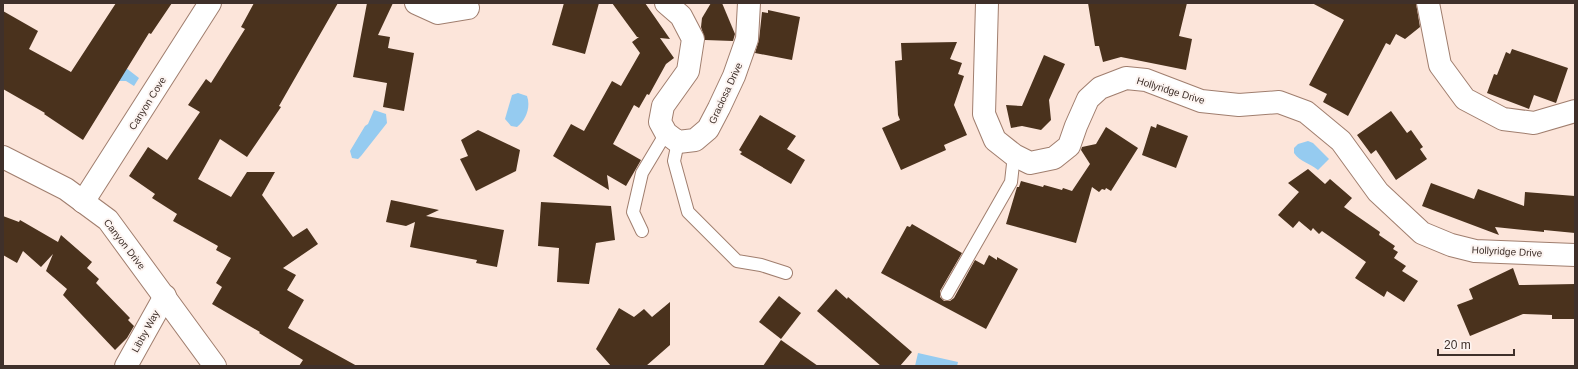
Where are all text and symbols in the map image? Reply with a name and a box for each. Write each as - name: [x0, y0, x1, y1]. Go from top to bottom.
- street label: Graciosa Drive: [706, 61, 745, 126]
- street label: Canyon Cove: [127, 74, 168, 132]
- street label: Hollyridge Drive: [1135, 75, 1207, 106]
- street label: Canyon Drive: [102, 217, 148, 272]
- street label: Hollyridge Drive: [1471, 244, 1543, 259]
- street label: Libby Way: [129, 308, 161, 354]
- scale bar: [1438, 331, 1514, 357]
- text: 20 m: [1444, 338, 1471, 352]

